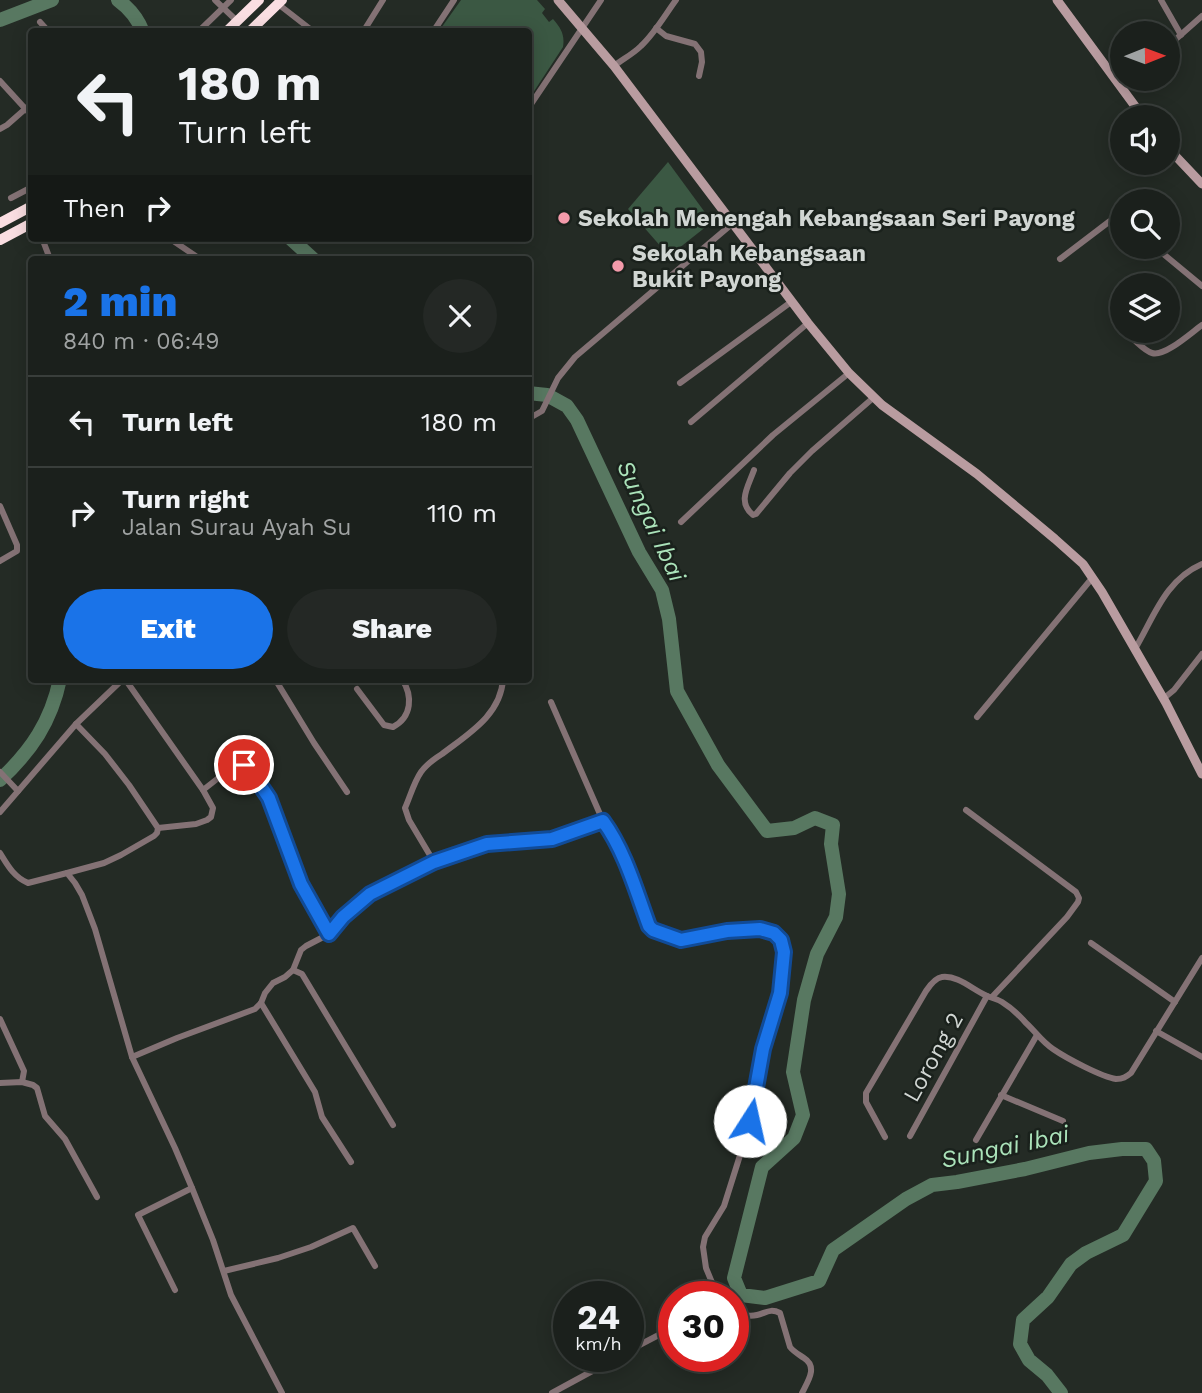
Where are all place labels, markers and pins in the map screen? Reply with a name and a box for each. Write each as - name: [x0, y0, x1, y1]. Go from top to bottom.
- place label: Sekolah Menengah Kebangsaan Seri Payong: [578, 205, 1075, 232]
- marker: Sekolah Menengah Kebangsaan Seri Payong: [556, 210, 572, 226]
- place label: Sekolah Kebangsaan Bukit Payong: [632, 240, 866, 293]
- marker: Sekolah Kebangsaan Bukit Payong: [610, 258, 626, 274]
- pin: [214, 735, 274, 795]

